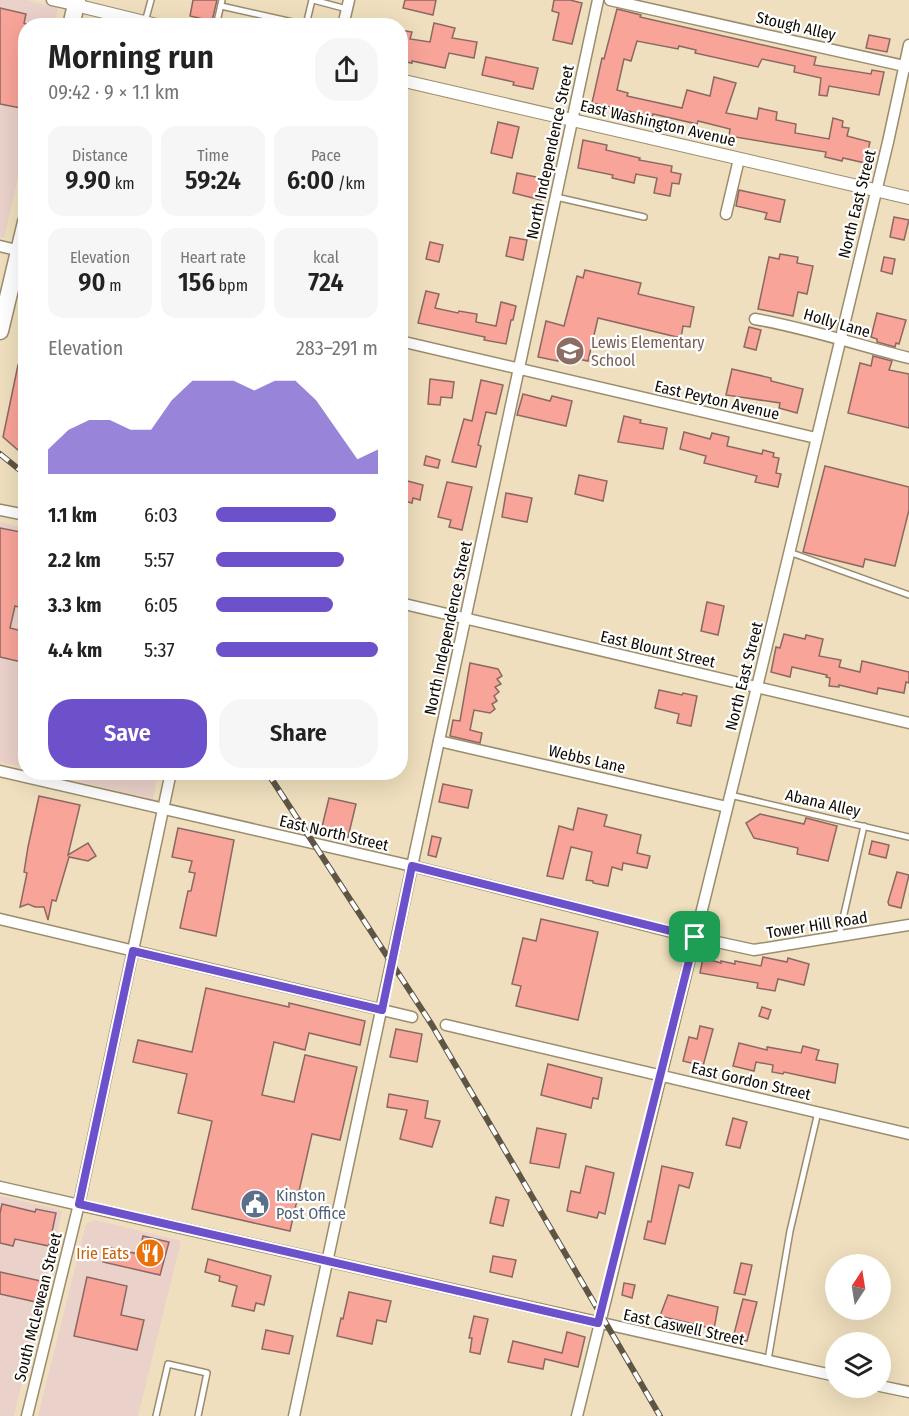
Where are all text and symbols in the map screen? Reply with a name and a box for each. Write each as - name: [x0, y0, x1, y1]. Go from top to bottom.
- street label: Stough Alley: [754, 8, 839, 45]
- text: Morning run: [48, 37, 214, 77]
- button: share: [315, 38, 378, 101]
- street label: North Independence Street: [522, 62, 578, 241]
- text: 09:42 · 9 × 1.1 km: [48, 80, 179, 104]
- street label: East Washington Avenue: [578, 96, 738, 150]
- text: Distance: [72, 146, 128, 165]
- text: Time: [197, 146, 229, 165]
- text: Pace: [311, 146, 341, 165]
- street label: North East Street: [834, 147, 880, 260]
- text: 9.90: [65, 165, 111, 196]
- text: 59:24: [185, 165, 241, 196]
- text: 6:00: [287, 165, 334, 196]
- text: km: [111, 174, 135, 193]
- text: /km: [334, 174, 365, 193]
- text: Elevation: [70, 248, 130, 267]
- text: Heart rate: [180, 248, 246, 267]
- text: kcal: [313, 248, 339, 267]
- text: 90: [78, 267, 106, 298]
- text: 156: [178, 267, 215, 298]
- text: 724: [308, 267, 344, 298]
- text: m: [106, 276, 122, 295]
- text: bpm: [215, 276, 248, 295]
- street label: Holly Lane: [801, 304, 873, 342]
- place label: Lewis Elementary School: [591, 333, 705, 370]
- school or university icon: Lewis Elementary School: [554, 335, 586, 367]
- text: Elevation: [48, 336, 123, 360]
- text: 283–291 m: [296, 336, 378, 360]
- street label: East Peyton Avenue: [653, 376, 781, 424]
- text: 1.1 km: [48, 503, 97, 527]
- text: 6:03: [144, 503, 177, 527]
- street label: North Independence Street: [420, 538, 476, 717]
- text: 2.2 km: [48, 548, 101, 572]
- text: 5:57: [144, 548, 174, 572]
- text: 3.3 km: [48, 593, 101, 617]
- text: 6:05: [144, 593, 178, 617]
- street label: North East Street: [721, 619, 767, 732]
- street label: East Blount Street: [599, 627, 718, 672]
- text: 4.4 km: [48, 638, 102, 662]
- text: 5:37: [144, 638, 175, 662]
- button: Save: [48, 699, 207, 768]
- button: Share: [219, 699, 378, 768]
- street label: Webbs Lane: [547, 741, 627, 777]
- street label: Abana Alley: [784, 785, 863, 821]
- street label: East North Street: [278, 811, 391, 855]
- street label: Tower Hill Road: [765, 908, 869, 942]
- pin: [669, 911, 720, 962]
- icon: arrive: [678, 920, 711, 953]
- street label: East Gordon Street: [689, 1058, 813, 1104]
- place label: Kinston Post Office: [276, 1186, 346, 1223]
- public building icon: Kinston Post Office: [239, 1188, 271, 1220]
- street label: South McLewean Street: [10, 1230, 66, 1383]
- restaurant icon: Irie Eats: [134, 1237, 166, 1269]
- place label: Irie Eats: [76, 1244, 129, 1263]
- north arrow: [825, 1254, 891, 1320]
- map controls: [825, 1254, 891, 1398]
- street label: East Caswell Street: [622, 1305, 747, 1349]
- button: layers: [825, 1332, 891, 1398]

